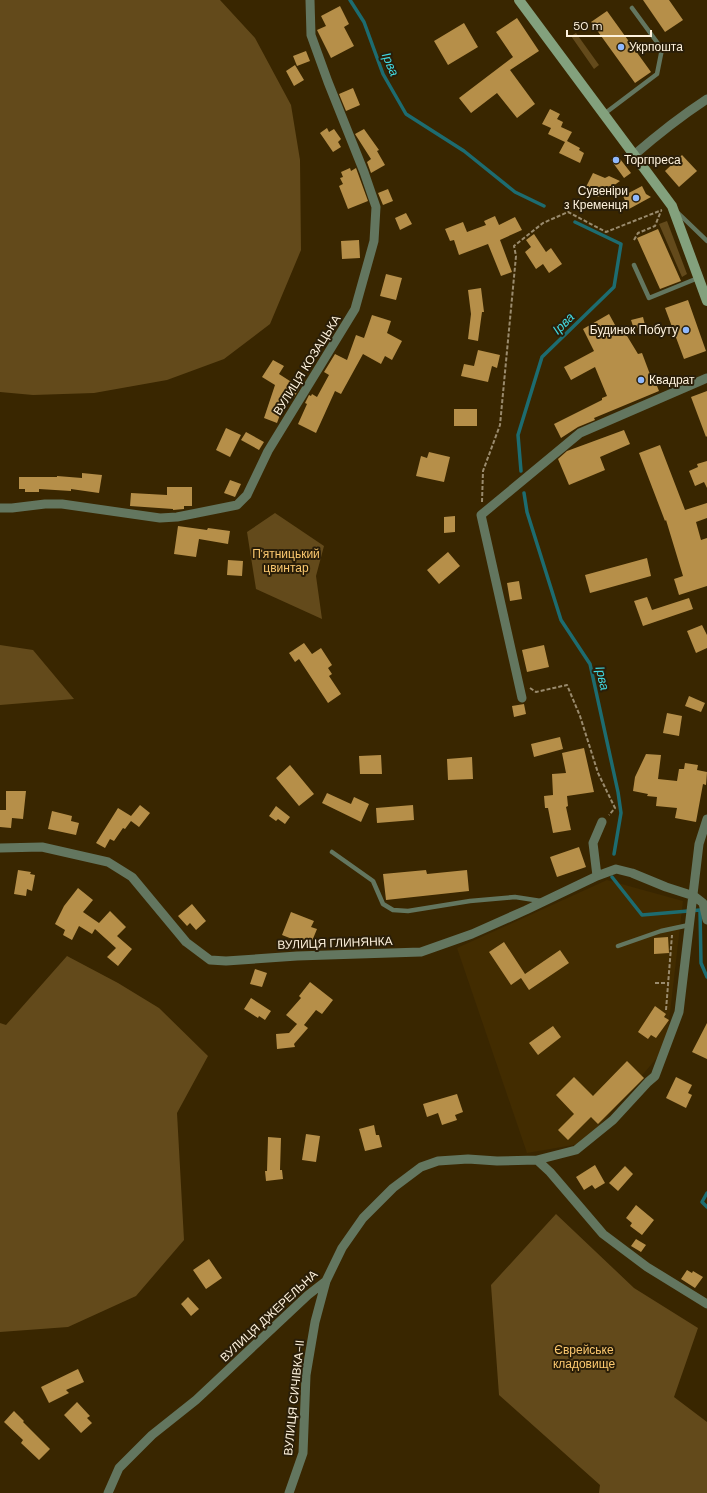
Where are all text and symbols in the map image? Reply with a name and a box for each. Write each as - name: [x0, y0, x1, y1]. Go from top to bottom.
- scale bar: [567, 12, 651, 38]
- text: 50 m: [573, 18, 602, 34]
- place label: Укрпошта: [629, 39, 683, 55]
- marker: Укрпошта: [616, 42, 626, 52]
- water label: Ірва: [378, 50, 403, 79]
- place label: Торгпреса: [624, 152, 681, 168]
- marker: Торгпреса: [611, 155, 621, 165]
- place label: Сувеніри з Кременця: [564, 183, 628, 213]
- marker: Сувеніри з Кременця: [631, 193, 641, 203]
- water label: Ірва: [549, 309, 578, 338]
- street label: ВУЛИЦЯ КОЗАЦЬКА: [270, 312, 344, 418]
- place label: Будинок Побуту: [590, 322, 678, 338]
- marker: Будинок Побуту: [681, 325, 691, 335]
- place label: Квадрат: [649, 372, 695, 388]
- marker: Квадрат: [636, 375, 646, 385]
- park label: П'ятницький цвинтар: [252, 546, 320, 576]
- water label: Ірва: [591, 664, 614, 692]
- street label: ВУЛИЦЯ ГЛИНЯНКА: [277, 933, 393, 953]
- street label: ВУЛИЦЯ ДЖЕРЕЛЬНА: [217, 1267, 321, 1365]
- street label: ВУЛИЦЯ СИЧІВКА-II: [280, 1340, 308, 1456]
- park label: Єврейське кладовище: [553, 1342, 615, 1372]

